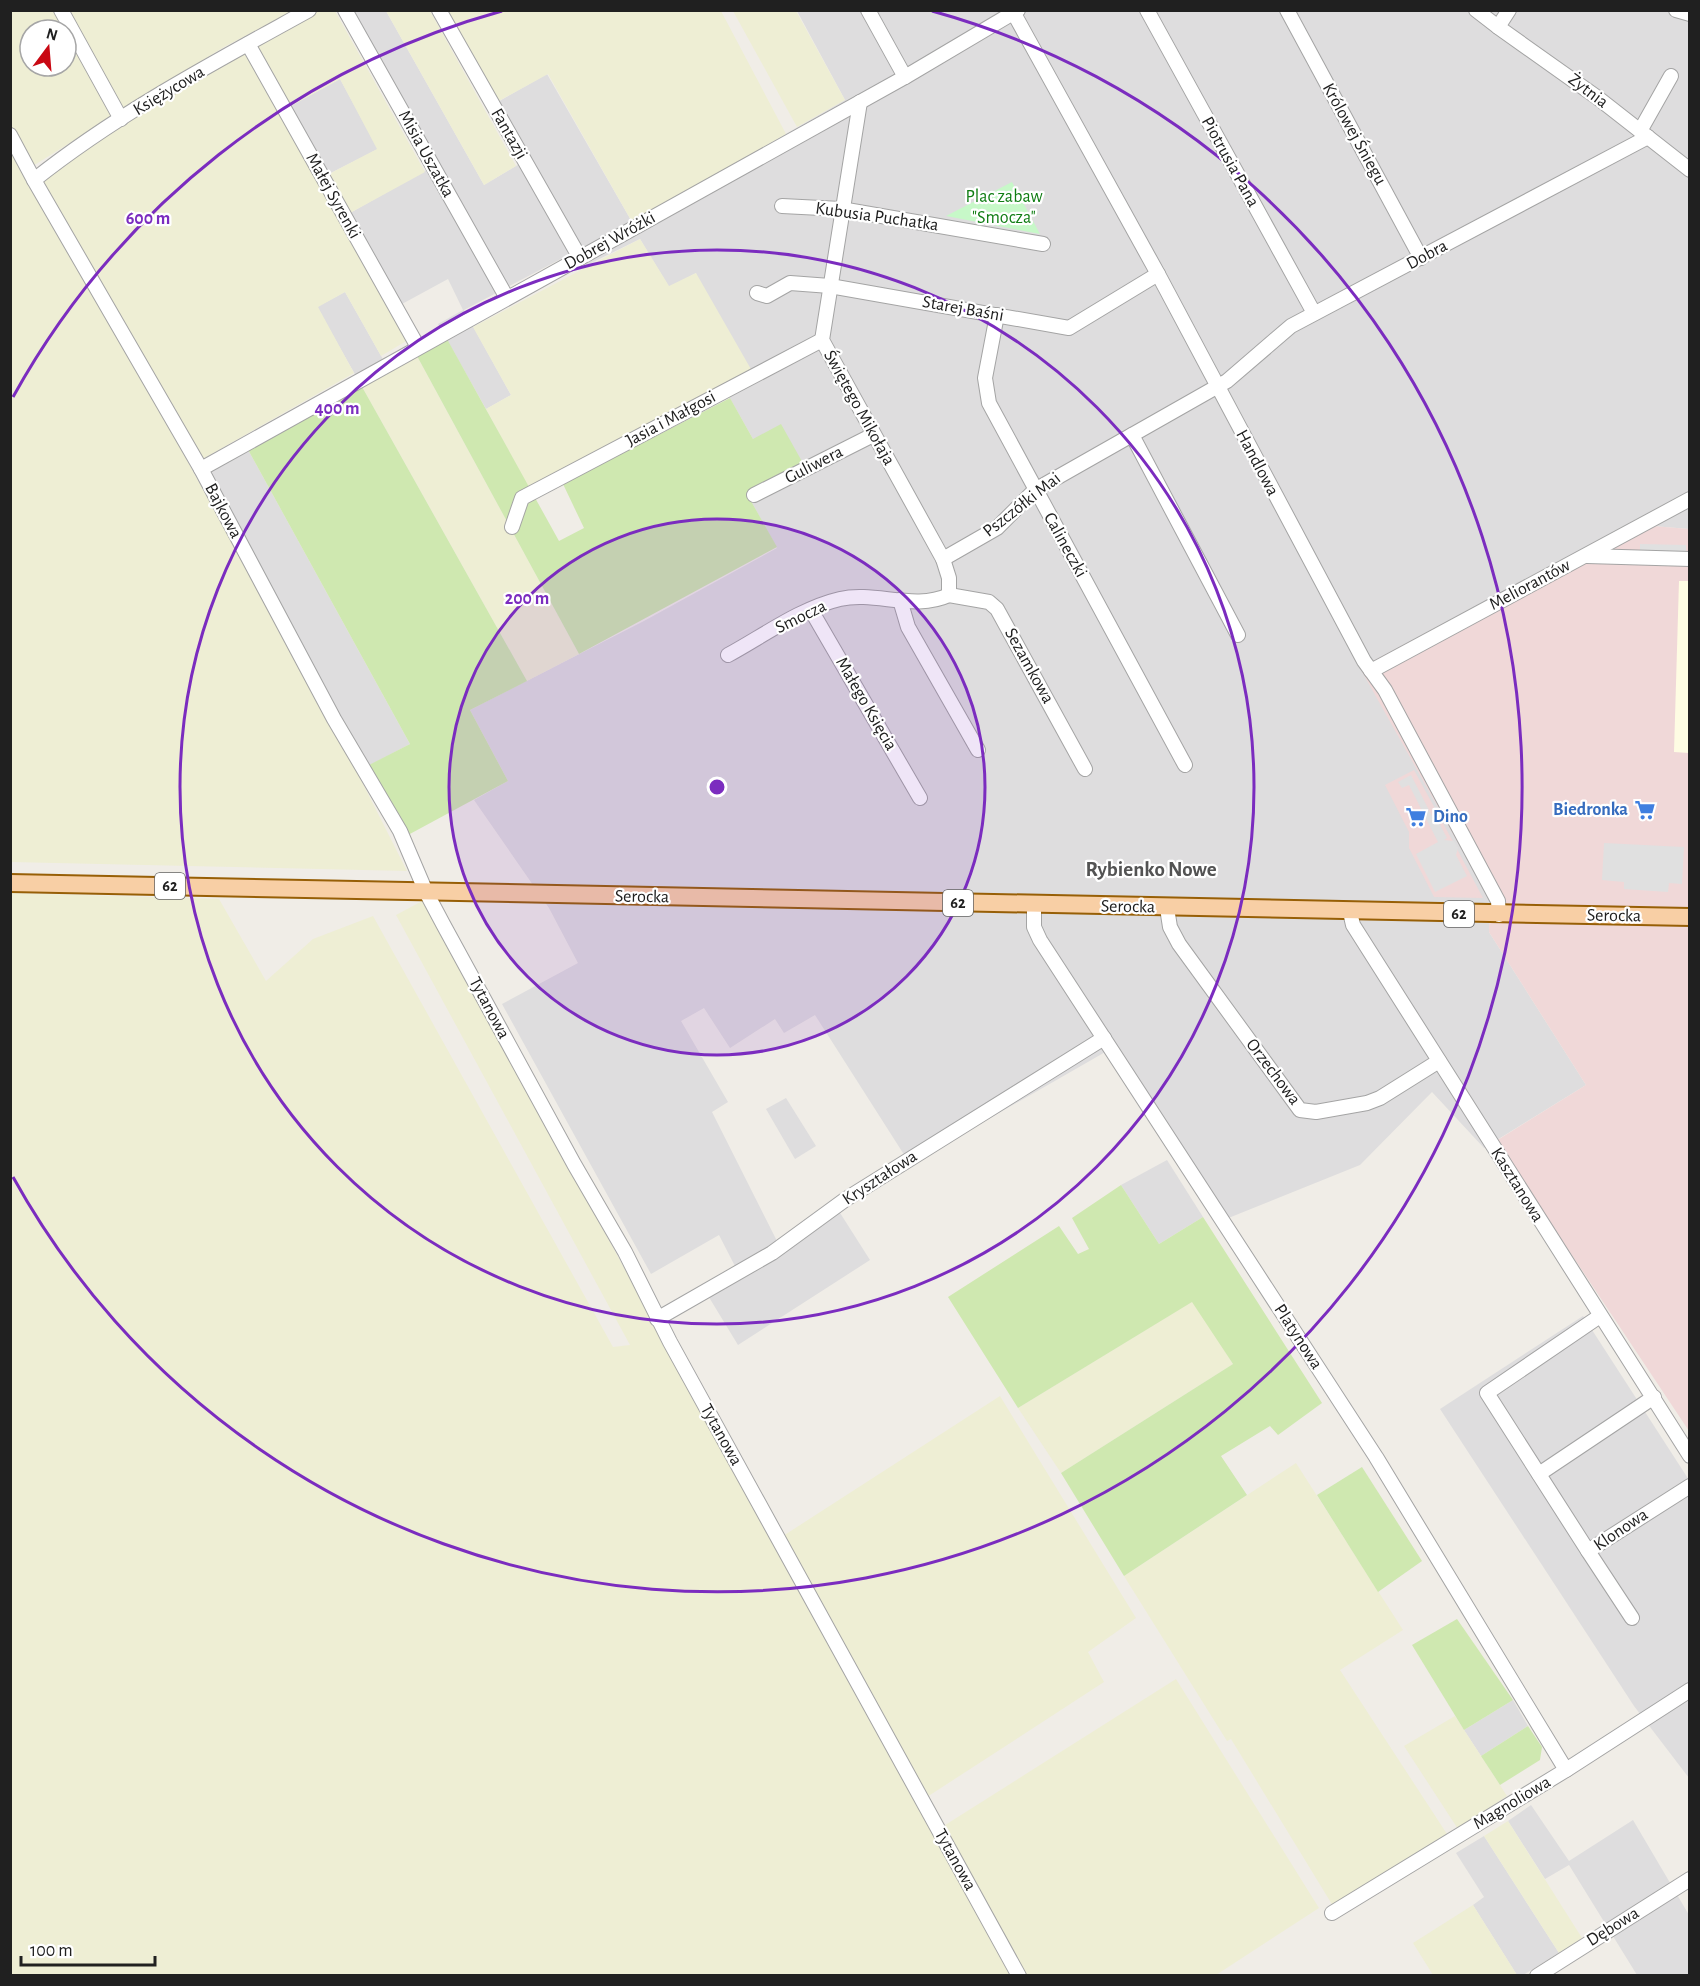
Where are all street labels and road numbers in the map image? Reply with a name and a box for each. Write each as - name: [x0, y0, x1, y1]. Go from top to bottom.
- street label: Księżycowa: [130, 63, 208, 119]
- street label: Żytnia: [1565, 69, 1612, 112]
- street label: Królowej Śniegu: [1319, 79, 1392, 188]
- street label: Fantazji: [487, 106, 531, 162]
- street label: Misia Uszatka: [395, 107, 457, 201]
- street label: Piotrusia Pana: [1198, 114, 1262, 210]
- street label: Małej Syrenki: [302, 150, 364, 242]
- street label: Kubusia Puchatka: [814, 199, 940, 235]
- street label: Dobrej Wróżki: [561, 209, 659, 273]
- street label: Dobra: [1404, 237, 1450, 273]
- street label: Starej Baśni: [921, 293, 1005, 325]
- street label: Świętego Mikołaja: [820, 346, 901, 469]
- street label: Jasia i Małgosi: [623, 388, 719, 450]
- street label: Handlowa: [1232, 427, 1282, 499]
- street label: Guliwera: [782, 443, 846, 487]
- street label: Pszczółki Mai: [980, 469, 1064, 541]
- street label: Bajkowa: [201, 481, 245, 541]
- street label: Calineczki: [1040, 510, 1090, 580]
- street label: Meliorantów: [1487, 556, 1573, 614]
- street label: Smocza: [773, 597, 829, 637]
- street label: Sezamkowa: [1001, 625, 1057, 707]
- street label: Małego Księcia: [832, 654, 900, 754]
- road number: 62: [155, 873, 185, 899]
- street label: Serocka: [615, 888, 669, 906]
- road number: 62: [943, 890, 973, 916]
- street label: Serocka: [1101, 898, 1155, 916]
- road number: 62: [1444, 901, 1474, 927]
- street label: Serocka: [1587, 907, 1641, 925]
- street label: Tytanowa: [465, 974, 513, 1042]
- street label: Orzechowa: [1242, 1036, 1304, 1108]
- street label: Kasztanowa: [1487, 1145, 1547, 1225]
- street label: Kryształowa: [839, 1147, 921, 1209]
- street label: Platynowa: [1270, 1301, 1326, 1373]
- street label: Tytanowa: [697, 1401, 745, 1469]
- street label: Klonowa: [1591, 1505, 1651, 1555]
- street label: Magnoliowa: [1470, 1773, 1554, 1833]
- street label: Tytanowa: [931, 1826, 979, 1894]
- street label: Dębowa: [1584, 1904, 1642, 1950]

